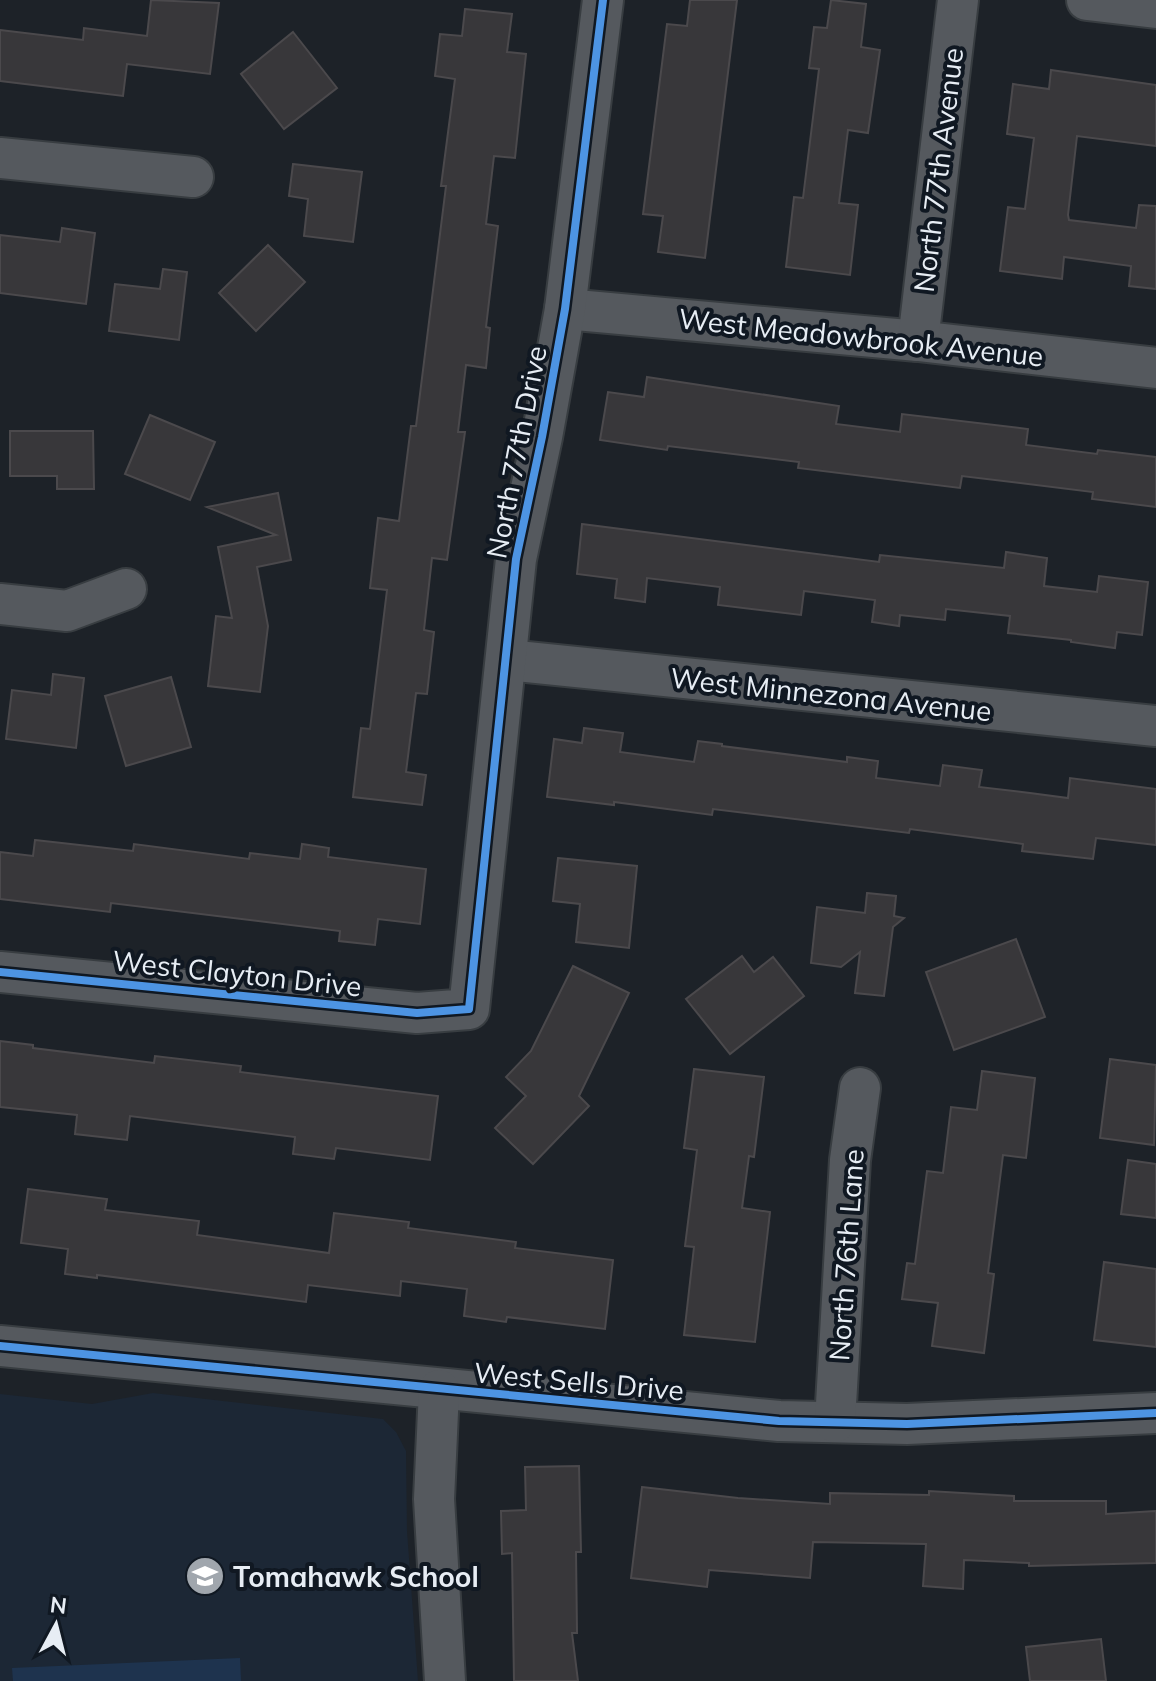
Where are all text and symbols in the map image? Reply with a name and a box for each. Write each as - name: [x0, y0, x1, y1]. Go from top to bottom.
- street label: North 77th Avenue: [906, 46, 970, 294]
- street label: West Meadowbrook Avenue: [677, 300, 1045, 374]
- street label: North 77th Drive: [478, 343, 554, 561]
- street label: West Minnezona Avenue: [669, 660, 993, 728]
- street label: West Clayton Drive: [111, 943, 363, 1003]
- street label: North 76th Lane: [821, 1148, 871, 1362]
- street label: West Sells Drive: [473, 1354, 685, 1408]
- school or university icon: Tomahawk School: [184, 1555, 226, 1597]
- place label: Tomahawk School: [233, 1559, 479, 1594]
- north arrow: [16, 1585, 96, 1665]
- text: N: [48, 1590, 68, 1620]

